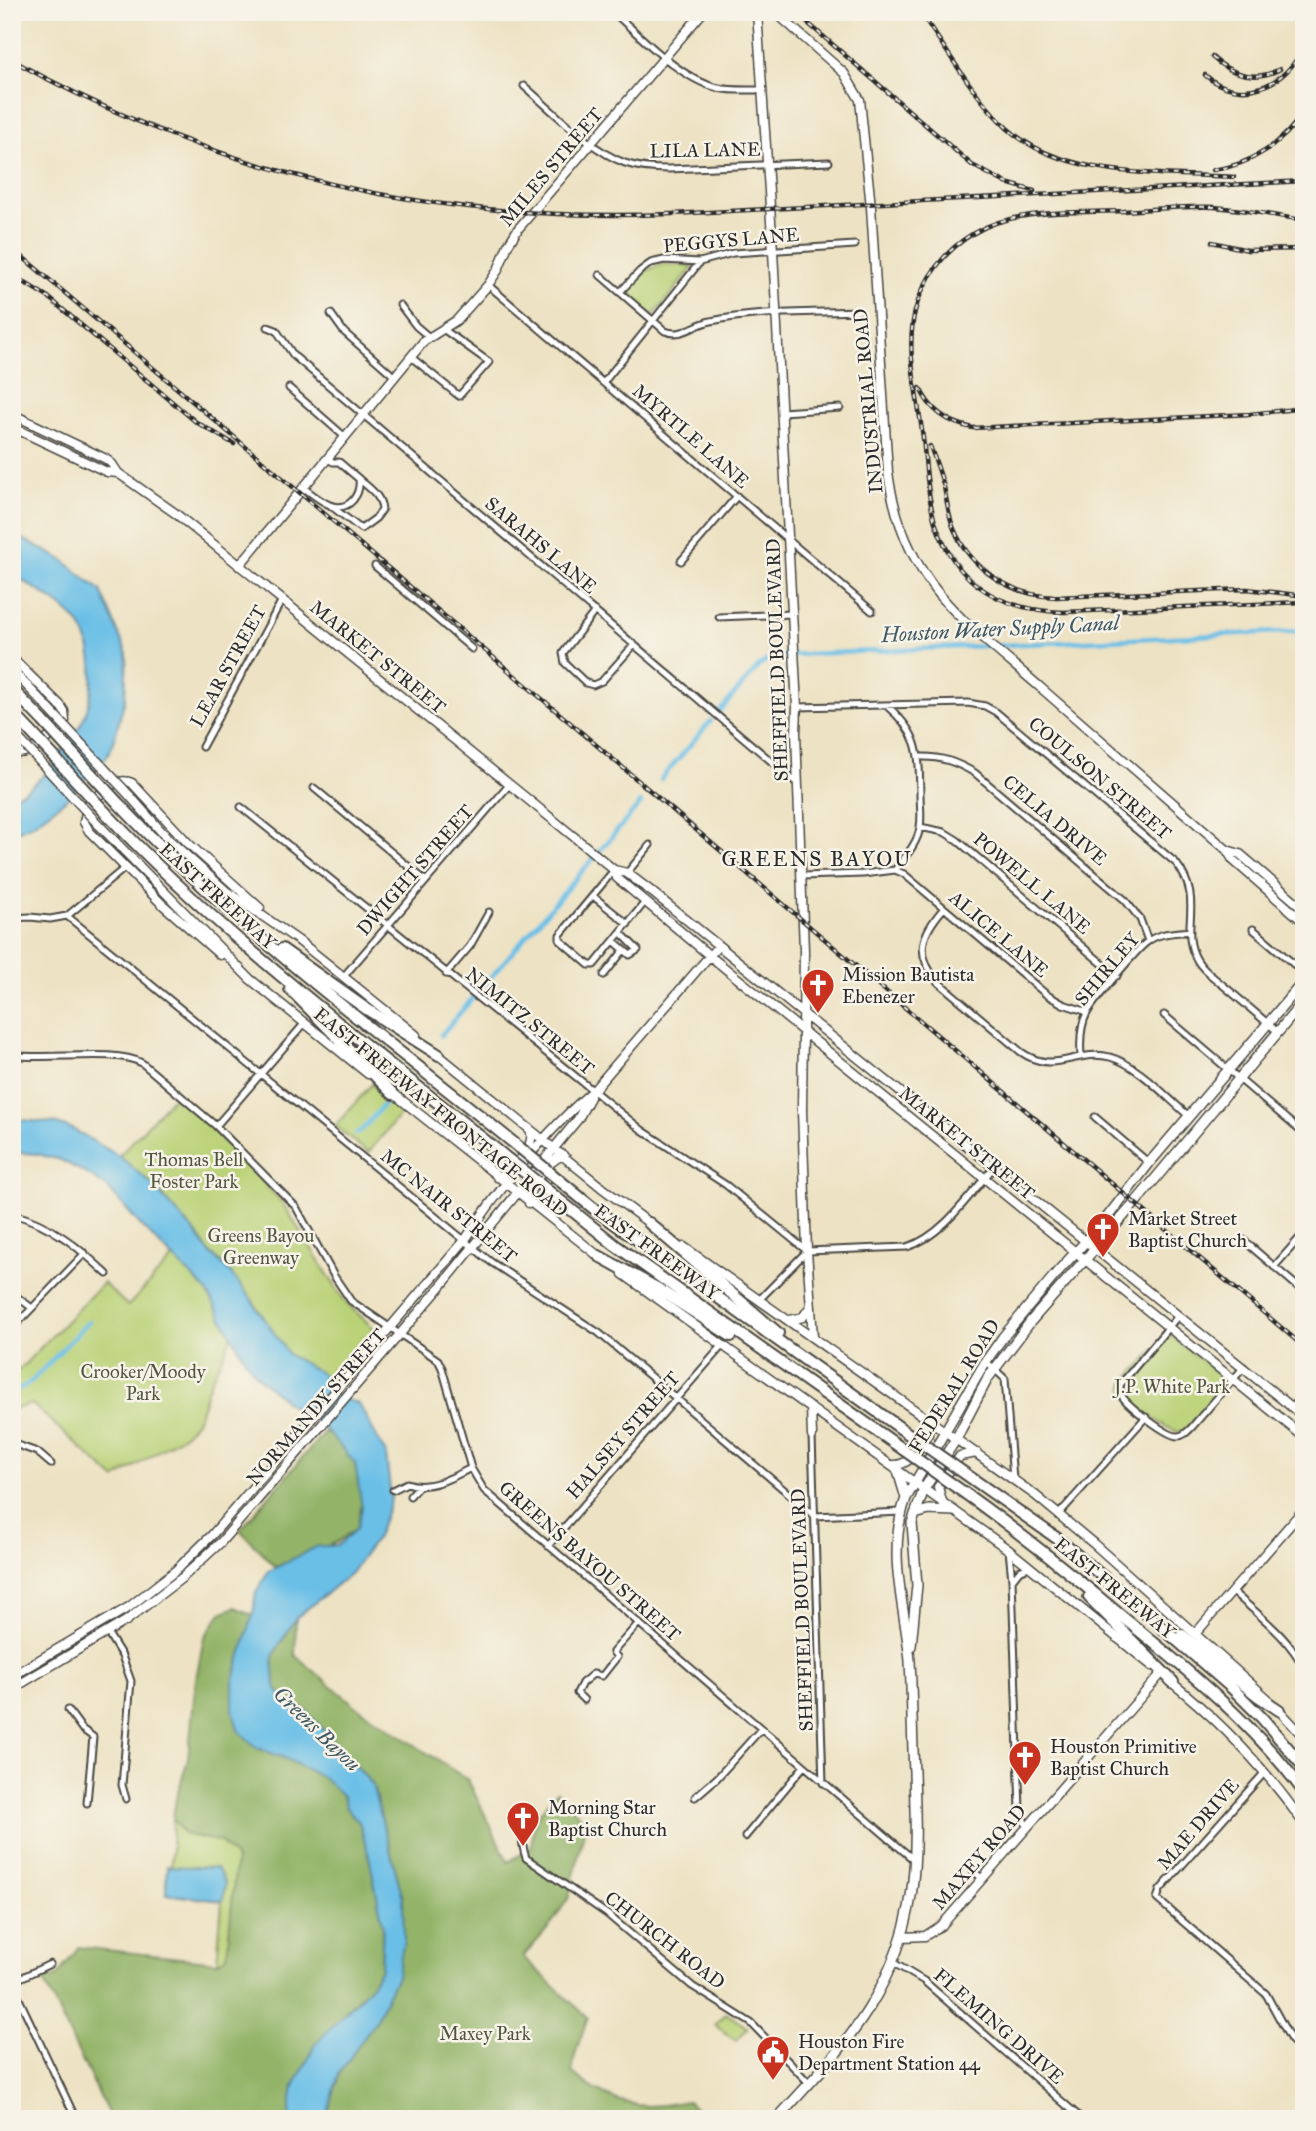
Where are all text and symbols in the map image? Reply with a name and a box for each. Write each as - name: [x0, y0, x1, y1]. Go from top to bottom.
- street label: MILES STREET: [495, 103, 607, 231]
- street label: LILA LANE: [649, 138, 761, 162]
- street label: PEGGYS LANE: [662, 223, 800, 257]
- street label: INDUSTRIAL ROAD: [848, 308, 888, 494]
- street label: MYRTLE LANE: [628, 379, 754, 493]
- street label: SARAHS LANE: [481, 492, 602, 599]
- street label: SHEFFIELD BOULEVARD: [761, 538, 793, 782]
- street label: MARKET STREET: [306, 595, 450, 719]
- street label: LEAR STREET: [185, 601, 271, 731]
- water label: Houston Water Supply Canal: [879, 610, 1122, 648]
- street label: COULSON STREET: [1024, 712, 1176, 844]
- street label: CELIA DRIVE: [998, 770, 1112, 870]
- street label: DWIGHT STREET: [352, 800, 478, 940]
- street label: POWELL LANE: [969, 827, 1096, 939]
- street label: EAST FREEWAY: [155, 838, 282, 955]
- district label: GREENS BAYOU: [721, 846, 913, 872]
- street label: ALICE LANE: [944, 885, 1054, 982]
- street label: SHIRLEY: [1070, 927, 1145, 1010]
- street label: NIMITZ STREET: [461, 962, 599, 1080]
- place label: Mission Bautista Ebenezer: [842, 963, 975, 1008]
- church icon: Mission Bautista Ebenezer: [799, 966, 837, 1015]
- street label: EAST FREEWAY FRONTAGE ROAD: [309, 1002, 573, 1222]
- street label: MARKET STREET: [895, 1081, 1039, 1205]
- street label: MC NAIR STREET: [376, 1144, 522, 1268]
- park label: Thomas Bell Foster Park: [145, 1148, 244, 1193]
- street label: EAST FREEWAY: [590, 1199, 725, 1306]
- place label: Market Street Baptist Church: [1128, 1207, 1247, 1252]
- church icon: Market Street Baptist Church: [1084, 1210, 1122, 1259]
- park label: Greens Bayou Greenway: [208, 1224, 314, 1269]
- street label: FEDERAL ROAD: [904, 1315, 1004, 1457]
- street label: NORMANDY STREET: [242, 1324, 390, 1490]
- park label: Crooker/Moody Park: [80, 1360, 207, 1405]
- street label: HALSEY STREET: [561, 1367, 685, 1503]
- park label: J.P. White Park: [1112, 1375, 1230, 1399]
- street label: GREENS BAYOU STREET: [495, 1476, 685, 1646]
- street label: SHEFFIELD BOULEVARD: [786, 1488, 818, 1732]
- street label: EAST FREEWAY: [1050, 1532, 1181, 1644]
- water label: Greens Bayou: [268, 1681, 366, 1777]
- place label: Houston Primitive Baptist Church: [1050, 1735, 1197, 1780]
- church icon: Houston Primitive Baptist Church: [1006, 1738, 1044, 1787]
- street label: MAE DRIVE: [1152, 1773, 1244, 1874]
- place label: Morning Star Baptist Church: [548, 1796, 667, 1841]
- church icon: Morning Star Baptist Church: [504, 1799, 542, 1848]
- street label: MAXEY ROAD: [927, 1800, 1031, 1914]
- street label: CHURCH ROAD: [600, 1886, 730, 1994]
- street label: FLEMING DRIVE: [929, 1963, 1069, 2089]
- park label: Maxey Park: [439, 2022, 531, 2045]
- place label: Houston Fire Department Station 44: [798, 2030, 980, 2075]
- public building icon: Houston Fire Department Station 44: [754, 2033, 792, 2082]

